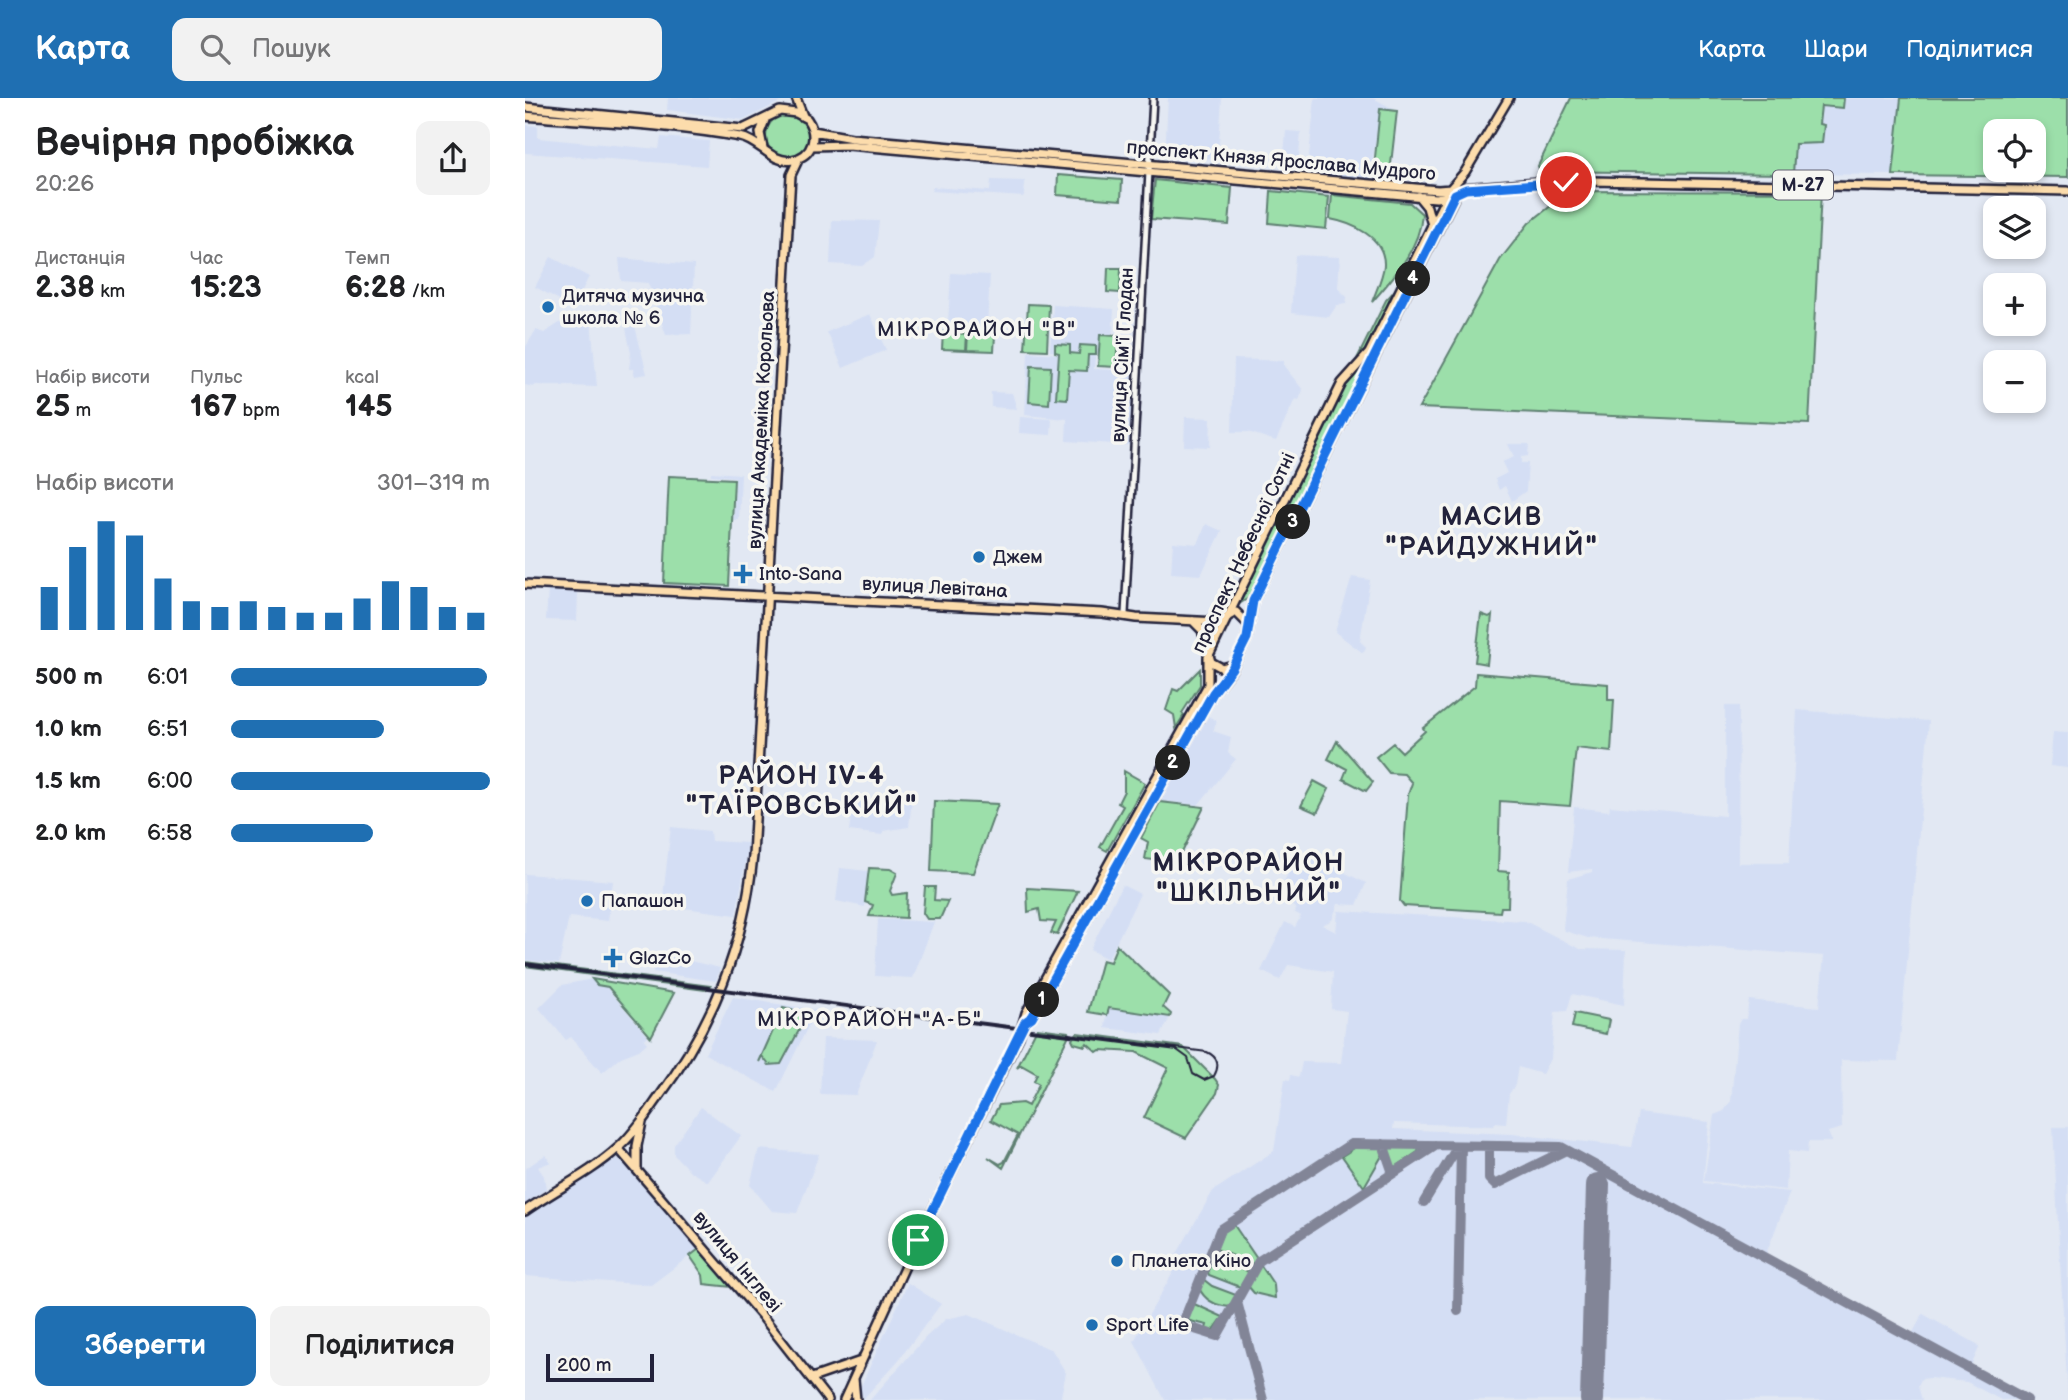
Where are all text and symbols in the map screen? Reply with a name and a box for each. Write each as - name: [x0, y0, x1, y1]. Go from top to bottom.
- search box: [172, 18, 662, 81]
- text: Карта: [35, 29, 130, 69]
- icon: search: [196, 30, 234, 68]
- text: Пошук: [252, 34, 331, 65]
- text: Карта: [1698, 35, 1766, 64]
- text: Шари: [1804, 35, 1868, 64]
- text: Поділитися: [1906, 35, 2033, 64]
- map controls: [1983, 119, 2046, 413]
- button: locate: [1983, 119, 2046, 182]
- text: Вечірня пробіжка: [35, 121, 354, 166]
- button: share: [416, 121, 490, 195]
- street label: проспект Князя Ярослава Мудрого: [1125, 136, 1437, 186]
- pin: [1536, 152, 1596, 212]
- icon: check: [1547, 163, 1585, 201]
- text: 20:26: [35, 170, 94, 198]
- road number: М-27: [1773, 170, 1833, 200]
- button: layers: [1983, 196, 2046, 259]
- text: Дистанція: [35, 247, 125, 270]
- text: Час: [190, 247, 223, 270]
- text: Темп: [345, 247, 390, 270]
- pin: 4: [1395, 262, 1431, 296]
- street label: вулиця Сім'ї Глодан: [1107, 267, 1139, 443]
- text: 4: [1407, 267, 1418, 290]
- text: 2.38: [35, 270, 95, 306]
- text: 15:23: [190, 270, 262, 306]
- text: 6:28: [345, 270, 406, 306]
- button: +: [1983, 273, 2046, 336]
- text: km: [95, 280, 125, 303]
- text: /km: [406, 280, 445, 303]
- place label: Дитяча музична школа № 6: [562, 285, 704, 330]
- street label: вулиця Академіка Корольова: [744, 290, 780, 550]
- marker: Дитяча музична школа № 6: [540, 299, 556, 315]
- district label: МІКРОРАЙОН "В": [877, 317, 1077, 342]
- button: −: [1983, 350, 2046, 413]
- text: Набір висоти: [35, 366, 150, 389]
- text: Пульс: [190, 366, 243, 389]
- text: kcal: [345, 366, 379, 389]
- text: 25: [35, 389, 70, 425]
- text: 167: [190, 389, 237, 425]
- text: 145: [345, 389, 393, 425]
- text: m: [70, 399, 91, 422]
- text: bpm: [237, 399, 280, 422]
- street label: проспект Небесної Сотні: [1187, 449, 1301, 657]
- text: Набір висоти: [35, 469, 174, 497]
- text: 301–319 m: [377, 469, 490, 497]
- district label: МАСИВ "РАЙДУЖНИЙ": [1385, 502, 1599, 563]
- pin: 3: [1275, 504, 1311, 540]
- text: 3: [1287, 510, 1298, 533]
- place label: Джем: [993, 546, 1043, 569]
- marker: Джем: [971, 549, 987, 565]
- place label: Into-Sana: [759, 563, 842, 586]
- marker: Into-Sana: [733, 564, 753, 584]
- street label: вулиця Левітана: [862, 573, 1008, 603]
- text: 500 m: [35, 663, 103, 691]
- text: 6:01: [147, 663, 188, 691]
- text: 1.0 km: [35, 715, 102, 743]
- text: 6:51: [147, 715, 188, 743]
- pin: 2: [1155, 746, 1191, 780]
- text: 2: [1167, 751, 1178, 774]
- district label: РАЙОН IV-4 "ТАЇРОВСЬКИЙ": [686, 759, 918, 822]
- text: 1.5 km: [35, 767, 101, 795]
- text: 6:00: [147, 767, 193, 795]
- text: 2.0 km: [35, 819, 106, 847]
- text: 6:58: [147, 819, 192, 847]
- district label: МІКРОРАЙОН "ШКІЛЬНИЙ": [1153, 846, 1345, 909]
- place label: Папашон: [601, 890, 684, 913]
- marker: Папашон: [579, 893, 595, 909]
- place label: GlazCo: [629, 947, 692, 970]
- marker: GlazCo: [603, 948, 623, 968]
- pin: 1: [1025, 982, 1059, 1018]
- text: 1: [1038, 988, 1046, 1011]
- district label: МІКРОРАЙОН "А-Б": [757, 1007, 983, 1032]
- street label: вулиця Інглезі: [688, 1206, 786, 1318]
- pin: [888, 1210, 948, 1270]
- icon: arrive: [899, 1221, 937, 1259]
- place label: Планета Кіно: [1131, 1250, 1251, 1273]
- marker: Планета Кіно: [1109, 1253, 1125, 1269]
- button: Зберегти: [35, 1306, 256, 1386]
- button: Поділитися: [270, 1306, 490, 1386]
- place label: Sport Life: [1106, 1314, 1189, 1337]
- marker: Sport Life: [1084, 1317, 1100, 1333]
- scale bar: [546, 1351, 655, 1383]
- text: 200 m: [557, 1354, 611, 1377]

